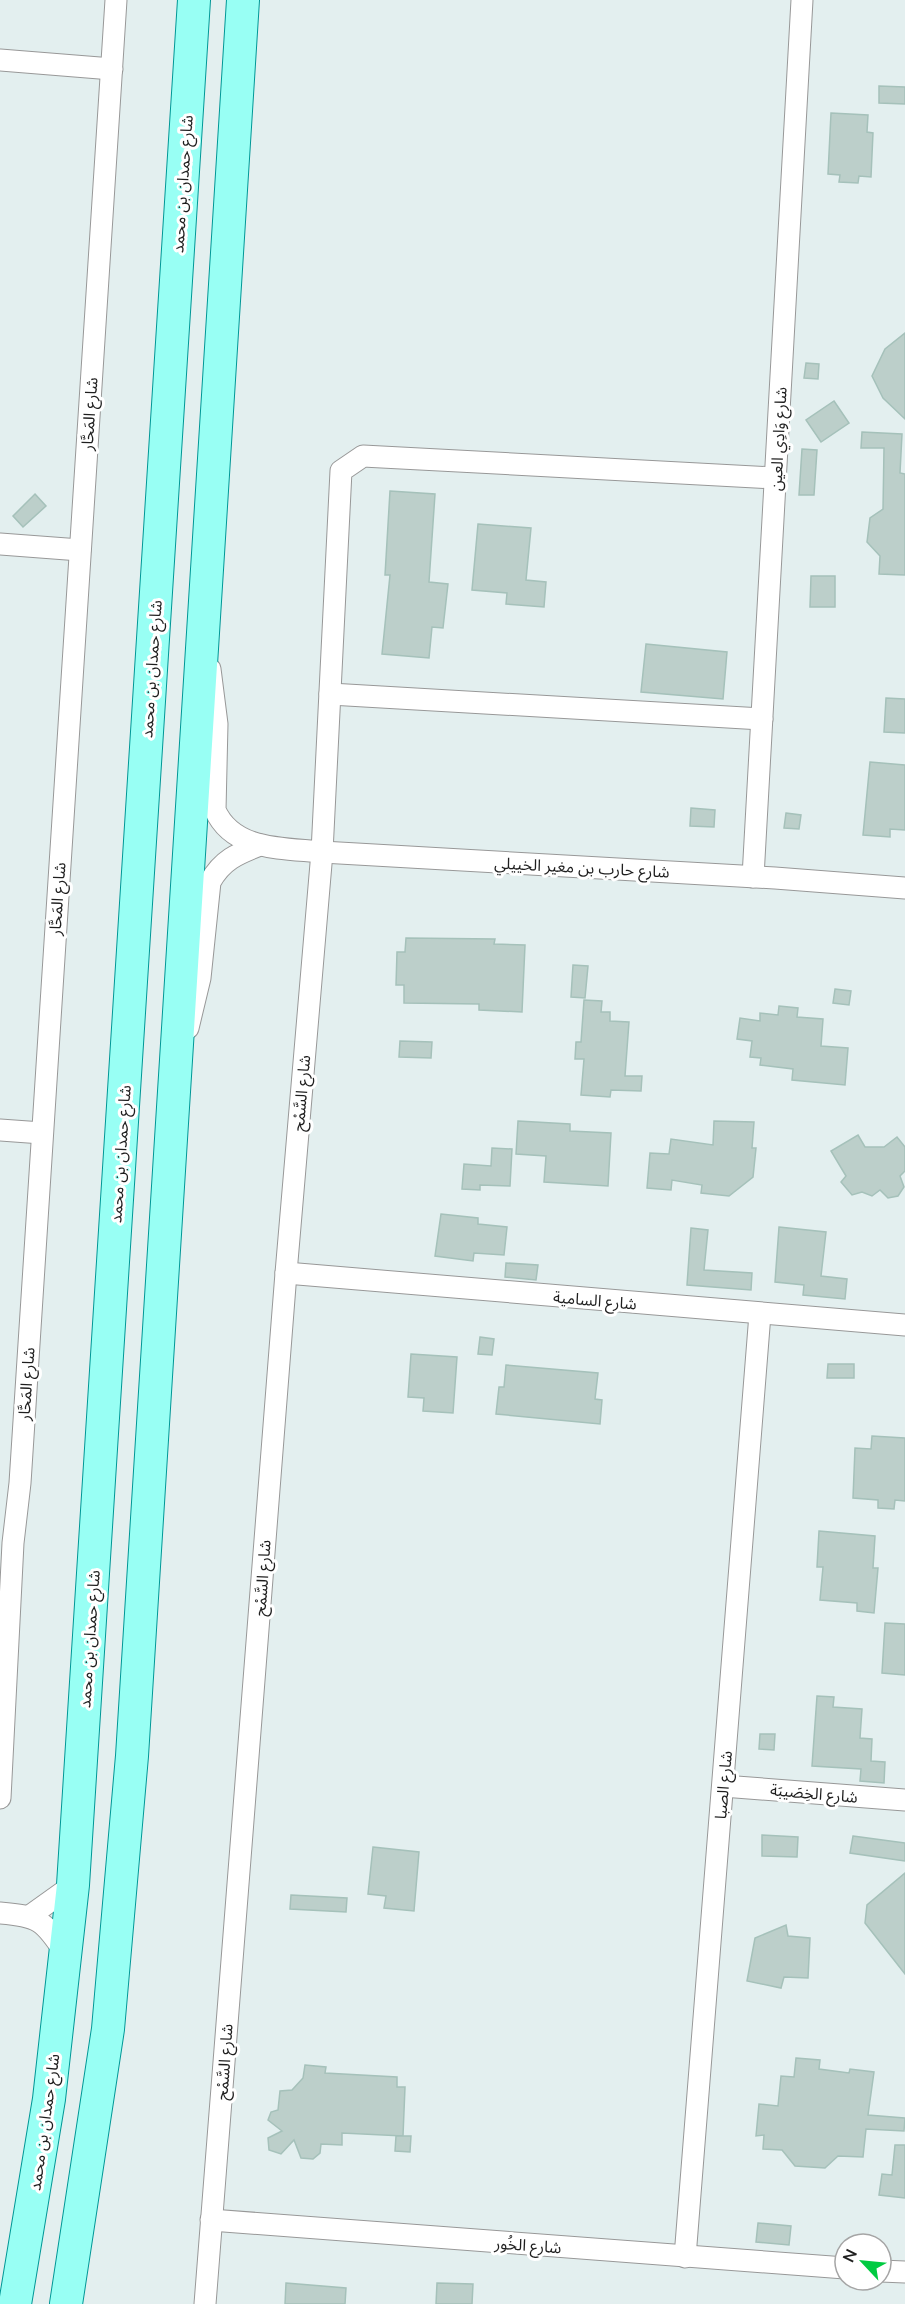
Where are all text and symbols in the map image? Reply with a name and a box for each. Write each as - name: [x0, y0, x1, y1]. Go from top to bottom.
- street label: شارع حمدان بن محمد: [167, 114, 200, 254]
- street label: شارع المَحَّار: [76, 377, 105, 452]
- street label: شارع وَادِي العين: [765, 386, 794, 492]
- street label: شارع حمدان بن محمد: [136, 599, 169, 739]
- street label: شارع حارب بن مغير الخييلي: [494, 852, 670, 885]
- street label: شارع المَحَّار: [44, 862, 73, 937]
- street label: شارع السَّمْح: [288, 1054, 317, 1132]
- street label: شارع حمدان بن محمد: [105, 1084, 138, 1224]
- street label: شارع السامية: [552, 1286, 638, 1317]
- street label: شارع المَحَّار: [13, 1347, 42, 1422]
- street label: شارع السَّمْح: [249, 1539, 278, 1617]
- street label: شارع حمدان بن محمد: [74, 1569, 107, 1709]
- street label: شارع الصبا: [710, 1750, 739, 1820]
- street label: شارع الخِصَيبَة: [769, 1779, 859, 1810]
- street label: شارع السَّمْح: [211, 2023, 240, 2101]
- street label: شارع حمدان بن محمد: [24, 2052, 66, 2192]
- north arrow: [833, 2232, 893, 2292]
- street label: شارع الخُور: [493, 2233, 562, 2260]
- text: N: [838, 2246, 861, 2265]

